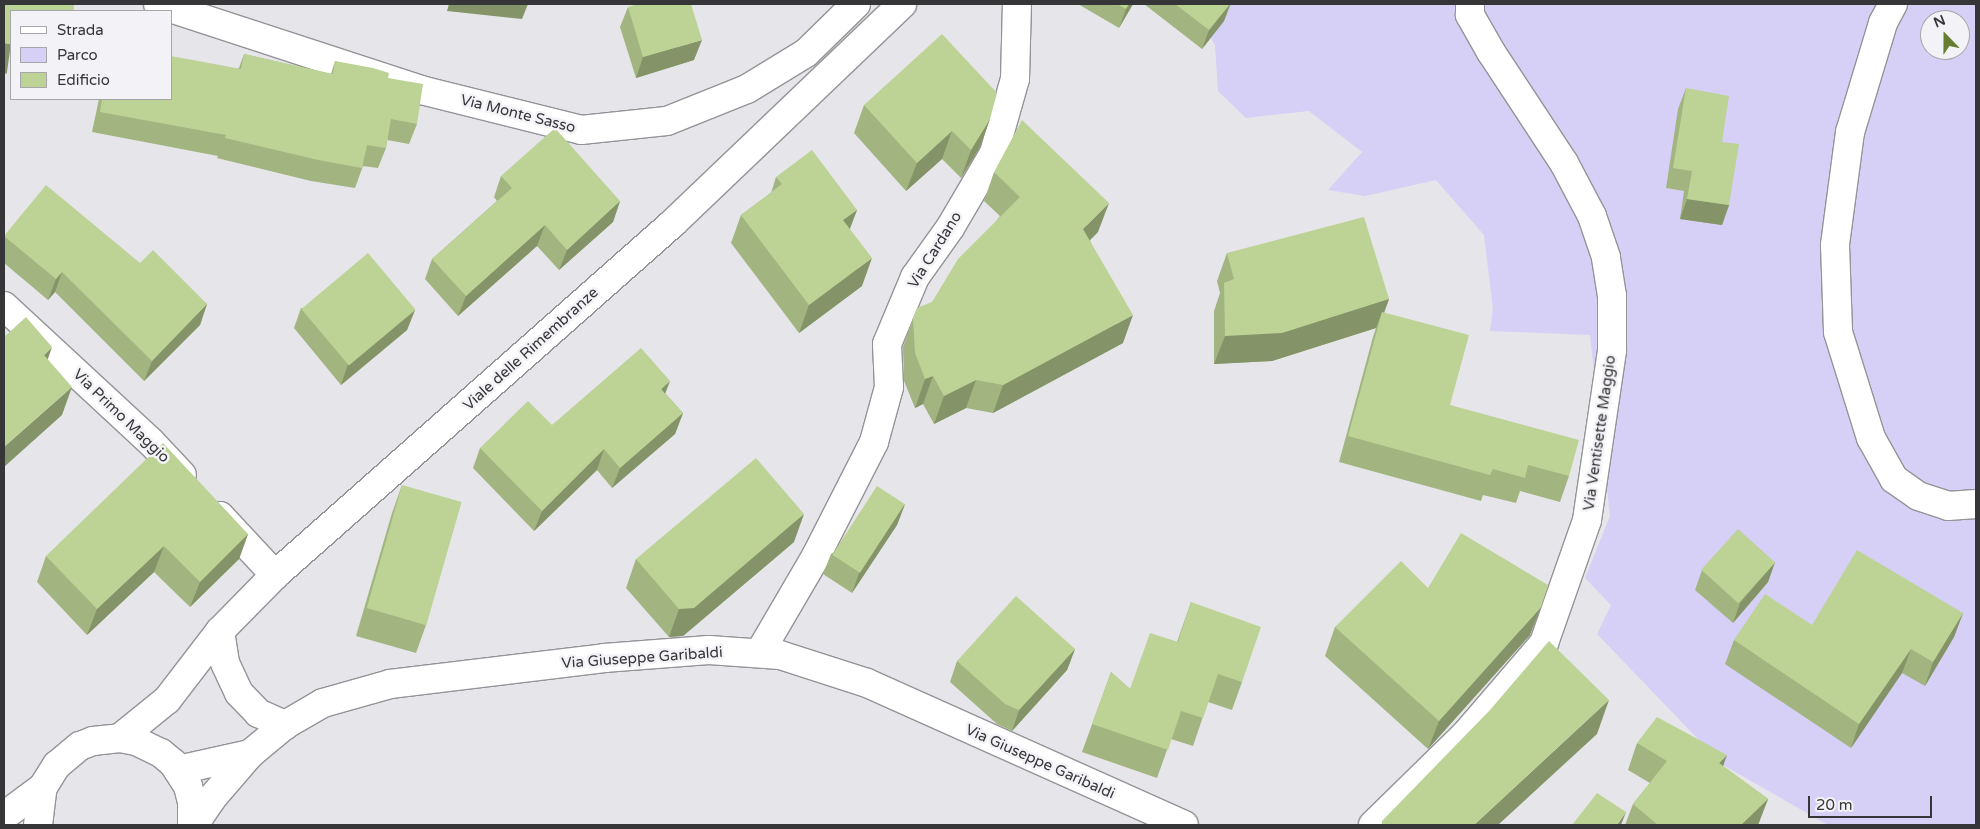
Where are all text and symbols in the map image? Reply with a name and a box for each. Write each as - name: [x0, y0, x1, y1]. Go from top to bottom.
- legend: [10, 10, 172, 100]
- north arrow: [1920, 10, 1970, 60]
- text: N: [1931, 12, 1948, 32]
- text: Strada: [57, 21, 104, 39]
- text: Parco: [57, 46, 98, 64]
- text: Edificio: [57, 71, 110, 89]
- street label: Via Monte Sasso: [459, 91, 577, 137]
- street label: Via Cardano: [904, 208, 966, 292]
- street label: Viale delle Rimembranze: [460, 284, 602, 414]
- street label: Via Ventisette Maggio: [1580, 354, 1620, 512]
- street label: Via Primo Maggio: [69, 365, 173, 467]
- street label: Via Giuseppe Garibaldi: [561, 643, 723, 673]
- street label: Via Giuseppe Garibaldi: [962, 721, 1118, 803]
- scale bar: [1810, 786, 1934, 818]
- text: 20 m: [1816, 796, 1853, 814]

